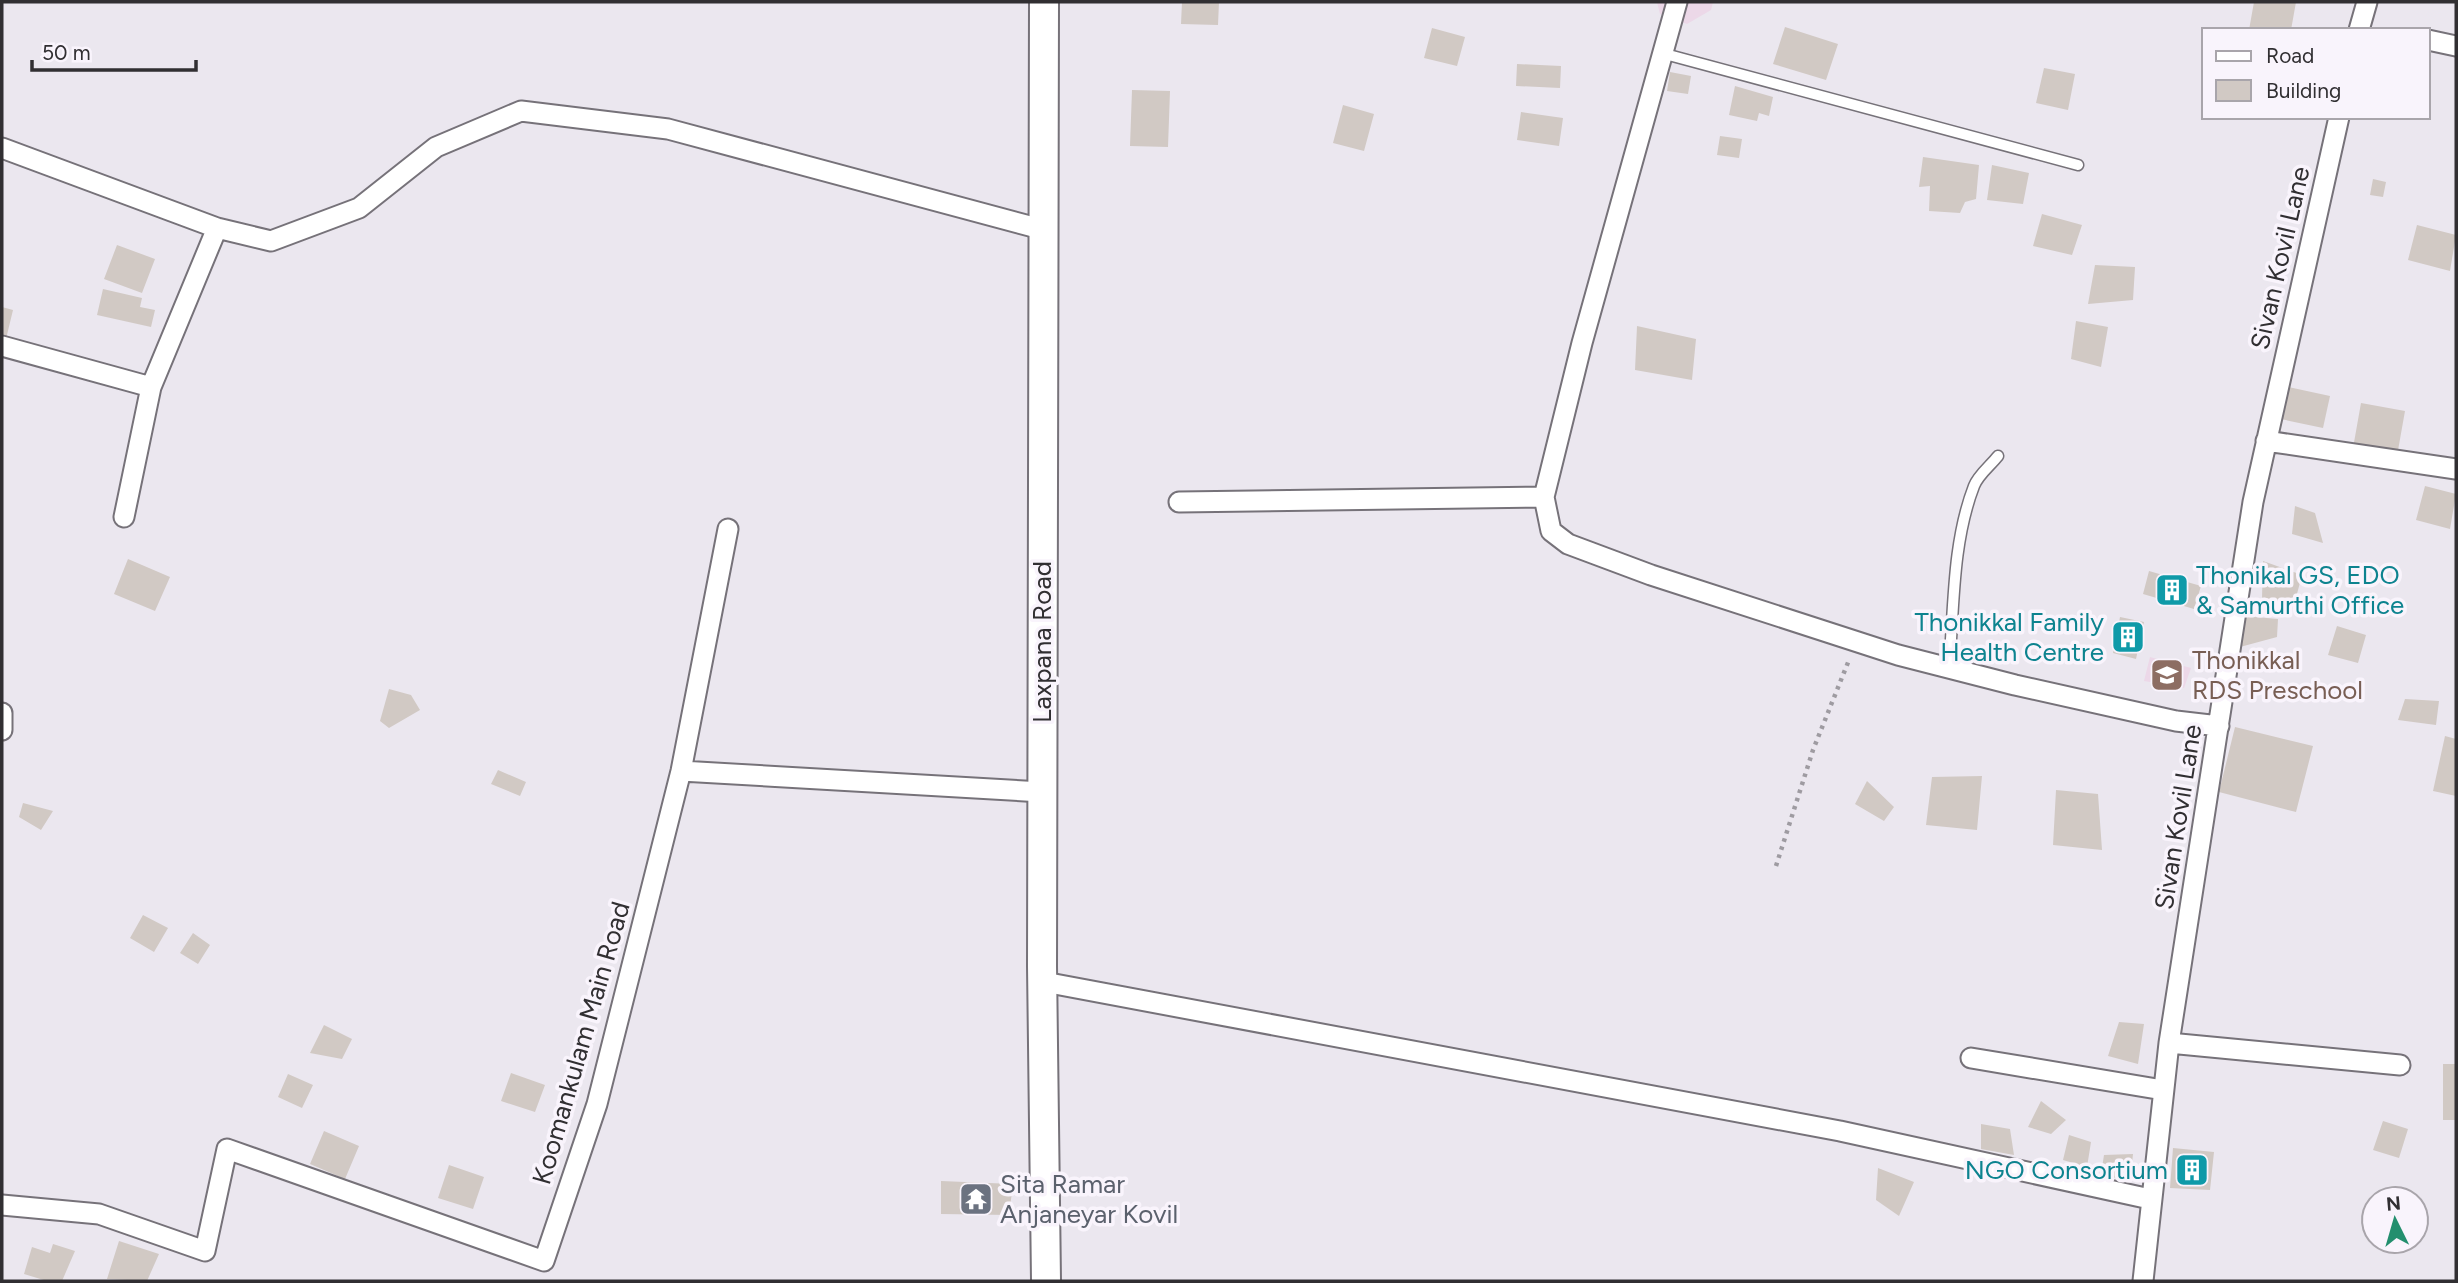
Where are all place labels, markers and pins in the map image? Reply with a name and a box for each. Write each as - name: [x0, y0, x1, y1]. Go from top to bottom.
- place label: Thonikal GS, EDO & Samurthi Office: [2196, 559, 2404, 621]
- building icon: Thonikal GS, EDO & Samurthi Office: [2153, 571, 2191, 609]
- place label: Thonikkal Family Health Centre: [1914, 606, 2104, 668]
- building icon: Thonikkal Family Health Centre: [2109, 618, 2147, 656]
- place label: Thonikkal RDS Preschool: [2192, 644, 2363, 706]
- school or university icon: Thonikkal RDS Preschool: [2148, 656, 2186, 694]
- building icon: NGO Consortium: [2173, 1151, 2211, 1189]
- place label: NGO Consortium: [1965, 1154, 2168, 1186]
- place label: Sita Ramar Anjaneyar Kovil: [1000, 1168, 1178, 1230]
- temple icon: Sita Ramar Anjaneyar Kovil: [957, 1180, 995, 1218]

